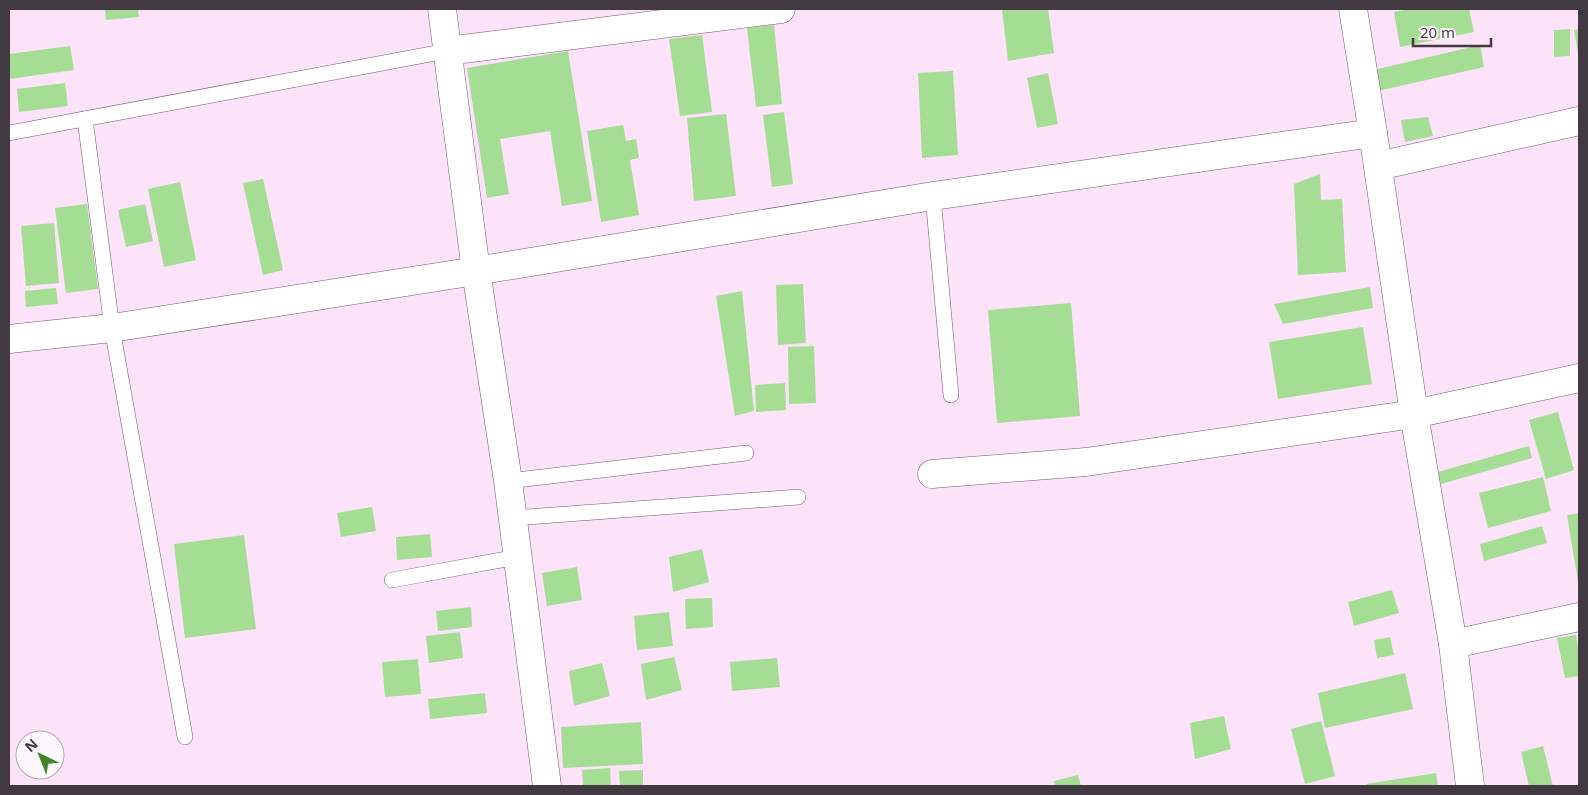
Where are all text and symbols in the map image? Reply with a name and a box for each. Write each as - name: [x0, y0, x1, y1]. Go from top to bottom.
- scale bar: [1413, 15, 1490, 47]
- text: 20 m: [1420, 22, 1455, 42]
- north arrow: [15, 730, 65, 780]
- text: N: [20, 734, 41, 756]

